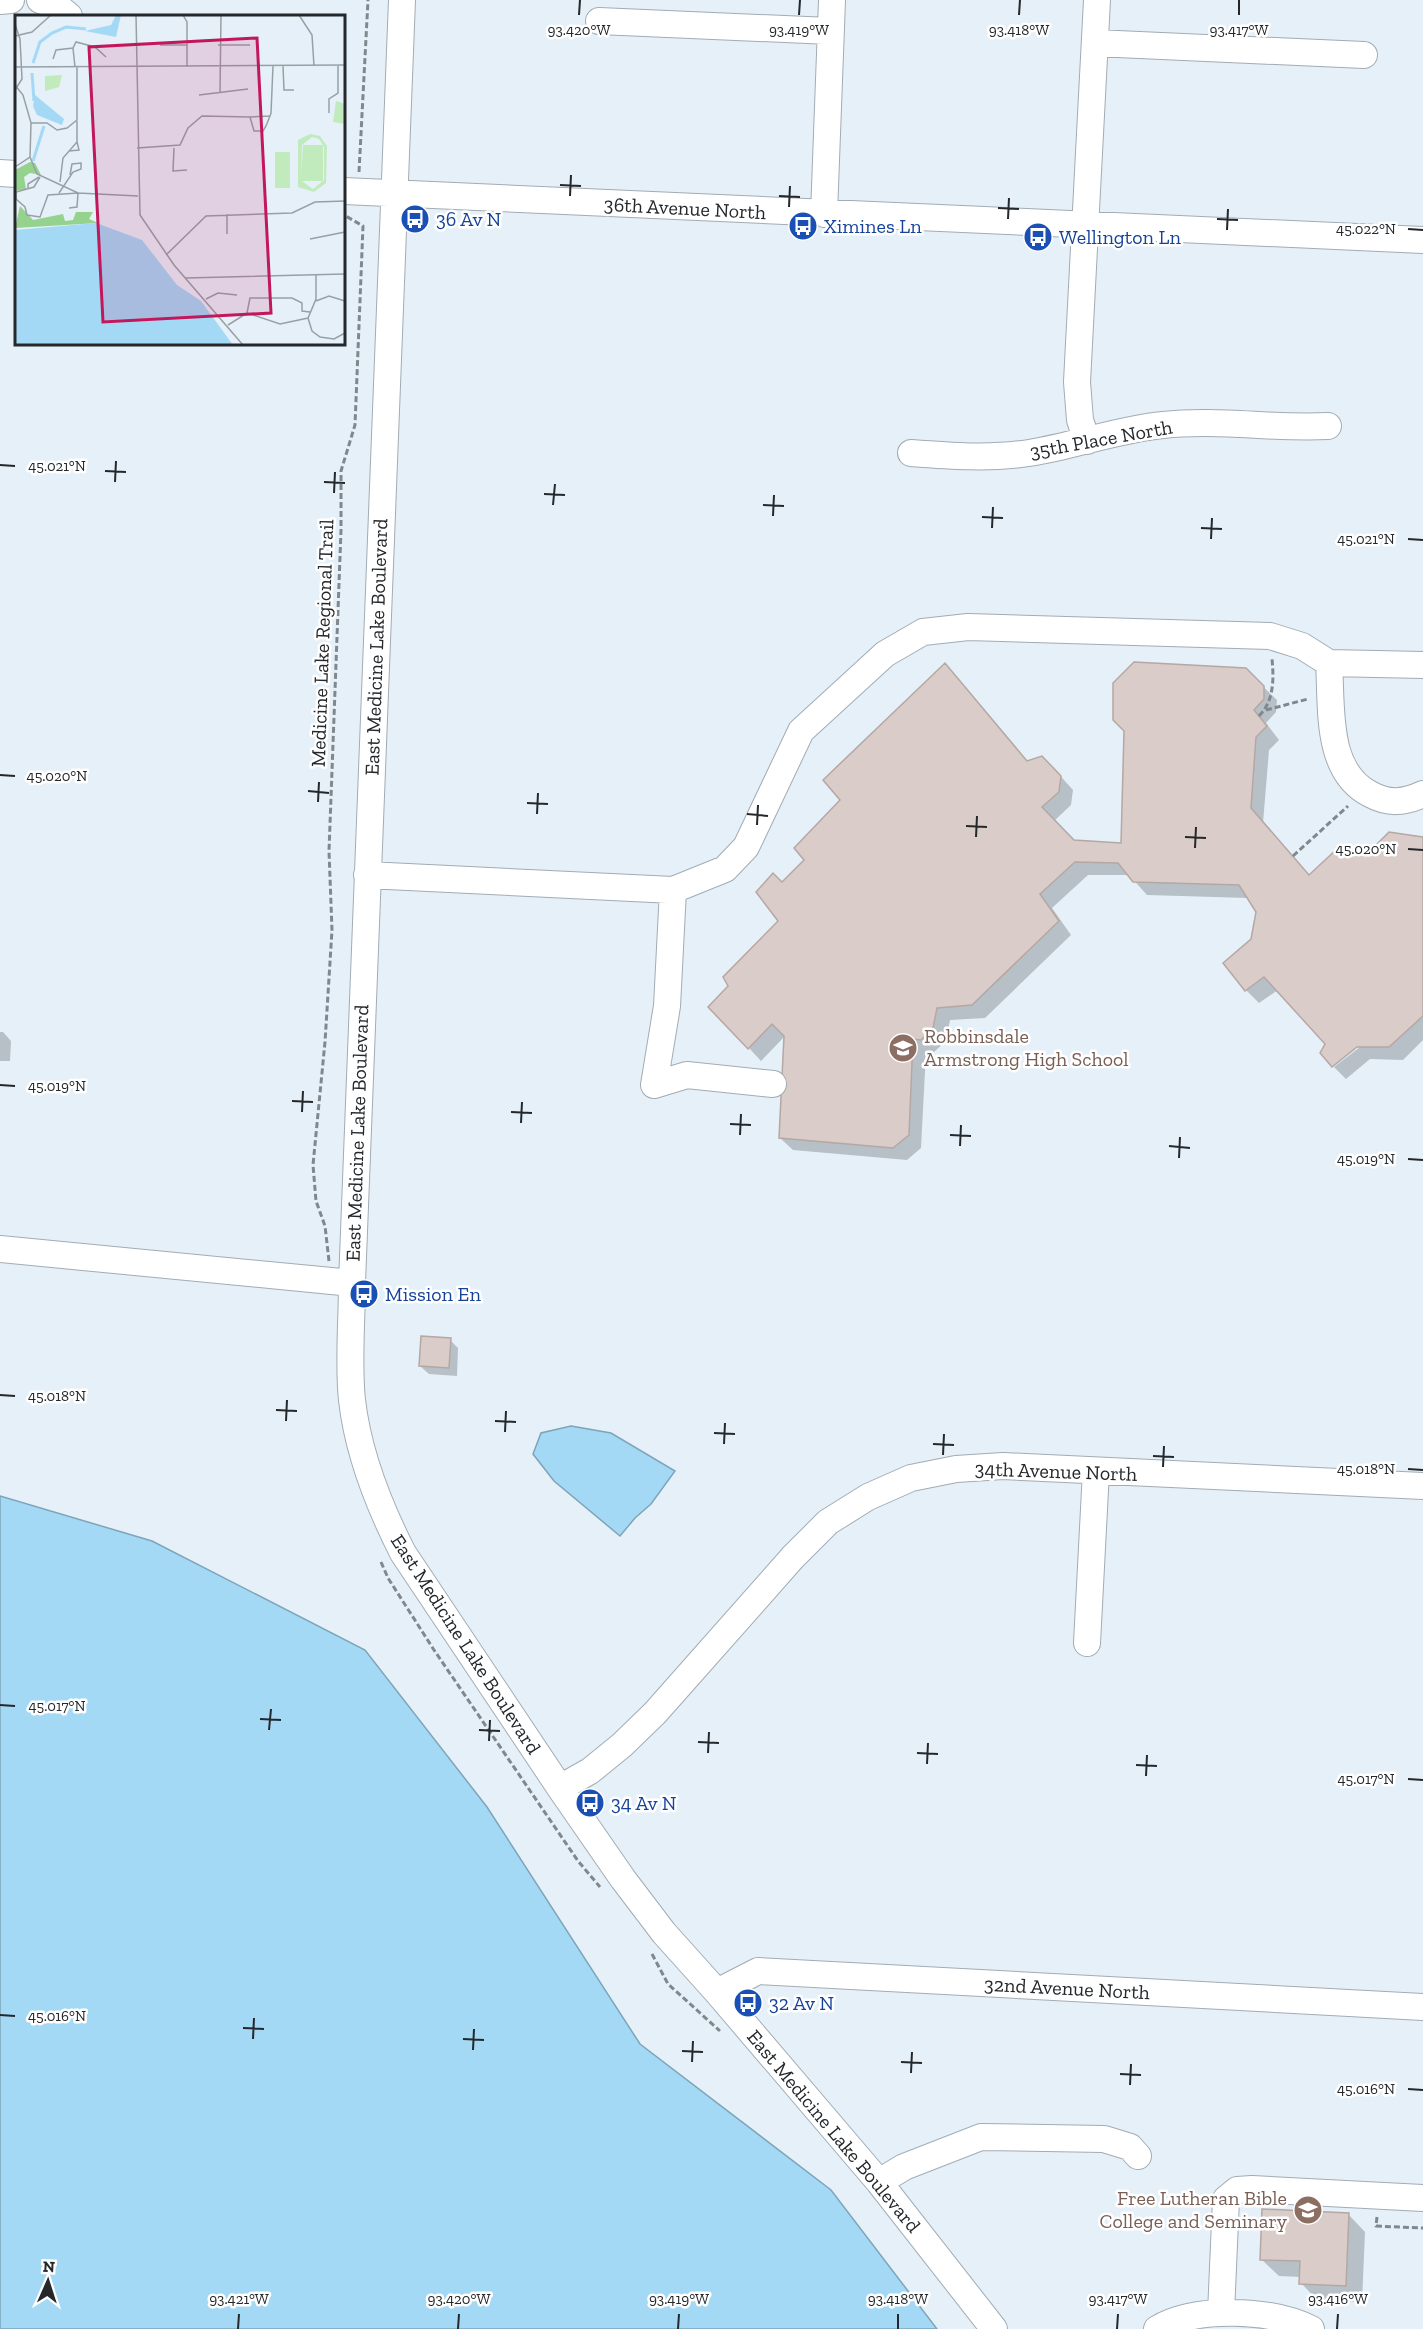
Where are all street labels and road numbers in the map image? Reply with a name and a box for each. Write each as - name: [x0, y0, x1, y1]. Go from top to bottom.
- street label: 36th Avenue North: [603, 192, 767, 224]
- street label: 35th Place North: [1028, 415, 1175, 463]
- street label: East Medicine Lake Boulevard: [360, 518, 392, 776]
- street label: Medicine Lake Regional Trail: [306, 519, 338, 767]
- street label: East Medicine Lake Boulevard: [341, 1004, 373, 1262]
- street label: 34th Avenue North: [974, 1456, 1138, 1486]
- street label: East Medicine Lake Boulevard: [386, 1530, 546, 1758]
- street label: 32nd Avenue North: [984, 1972, 1151, 2004]
- street label: East Medicine Lake Boulevard: [742, 2025, 926, 2237]

